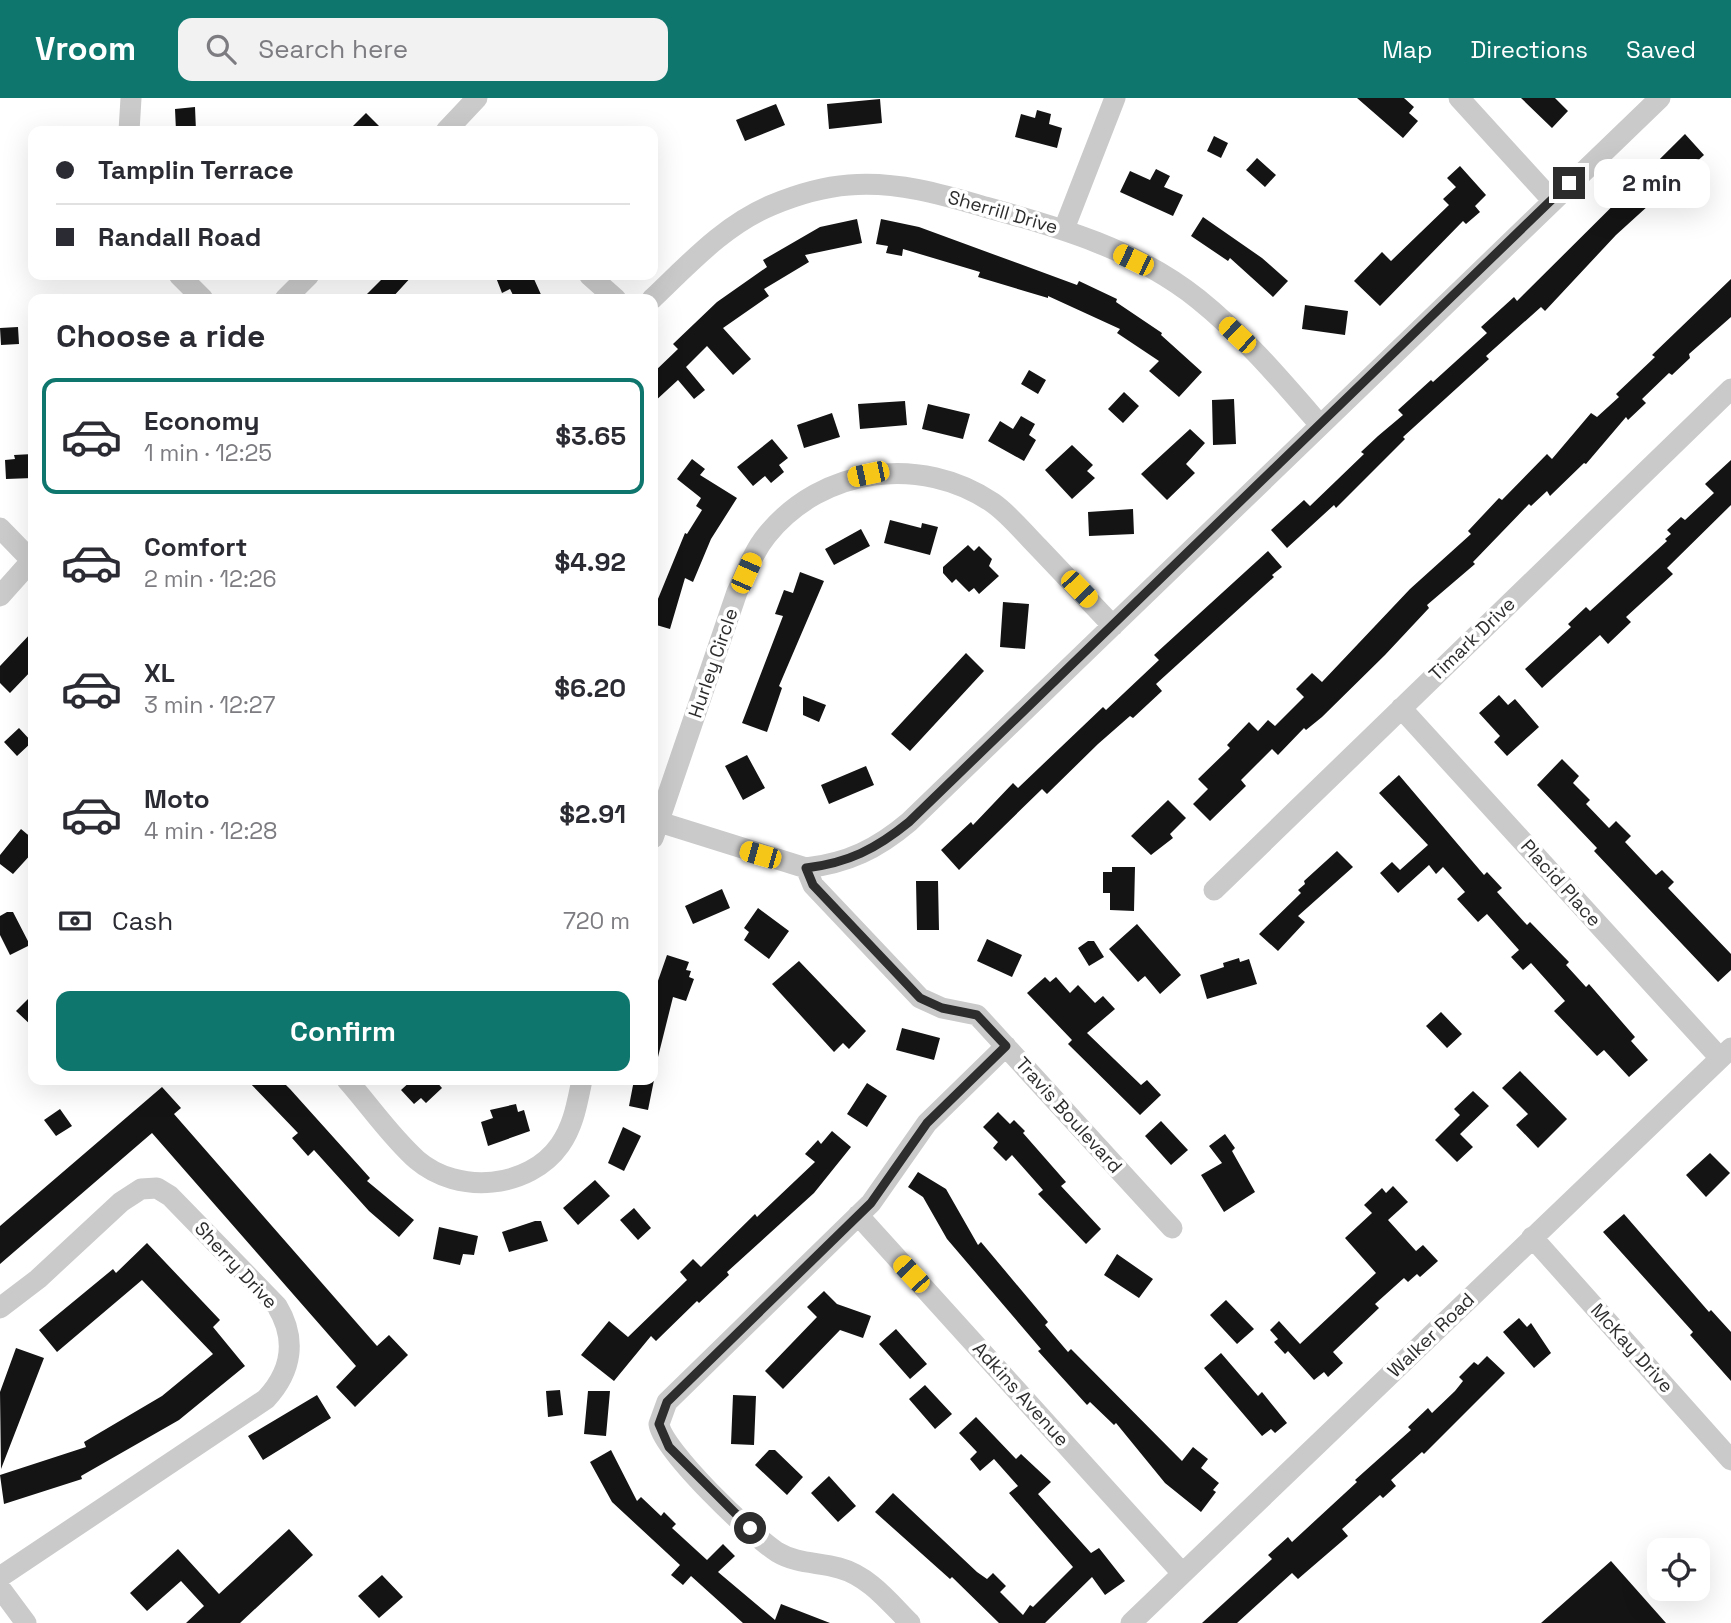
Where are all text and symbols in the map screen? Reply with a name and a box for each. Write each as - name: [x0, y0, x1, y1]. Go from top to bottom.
- search box: [178, 18, 668, 81]
- text: Vroom: [35, 28, 136, 70]
- icon: search: [202, 30, 240, 68]
- text: Search here: [258, 32, 408, 66]
- text: Map: [1382, 34, 1432, 65]
- text: Directions: [1470, 34, 1588, 65]
- text: Saved: [1626, 34, 1696, 65]
- text: Tamplin Terrace: [98, 153, 294, 187]
- callout: 2 min: [1594, 158, 1709, 208]
- route end: [1553, 167, 1585, 199]
- text: 2 min: [1622, 168, 1682, 198]
- street label: Sherrill Drive: [945, 184, 1061, 240]
- text: Randall Road: [98, 220, 261, 254]
- car: [1110, 241, 1157, 279]
- car: [1215, 313, 1260, 357]
- text: Choose a ride: [56, 316, 266, 356]
- text: Economy: [144, 404, 260, 438]
- icon: car: [60, 405, 123, 468]
- text: $3.65: [555, 419, 626, 453]
- text: 1 min · 12:25: [144, 438, 272, 468]
- car: [846, 459, 891, 489]
- text: Comfort: [144, 530, 247, 564]
- icon: car: [60, 531, 123, 594]
- text: $4.92: [554, 545, 626, 579]
- car: [728, 550, 765, 596]
- text: 2 min · 12:26: [144, 564, 277, 594]
- car: [1057, 567, 1102, 611]
- street label: Timark Drive: [1424, 592, 1520, 686]
- street label: Hurley Circle: [683, 605, 743, 721]
- text: XL: [144, 656, 175, 690]
- icon: car: [60, 657, 123, 720]
- text: $6.20: [554, 671, 626, 705]
- text: 3 min · 12:27: [144, 690, 275, 720]
- text: Moto: [144, 782, 210, 816]
- icon: car: [60, 783, 123, 846]
- text: $2.91: [559, 797, 626, 831]
- text: 4 min · 12:28: [144, 816, 277, 846]
- street label: Placid Place: [1515, 834, 1607, 932]
- car: [737, 839, 784, 871]
- icon: cash: [56, 902, 94, 940]
- text: Cash: [112, 904, 173, 938]
- text: 720 m: [563, 906, 630, 936]
- button: Confirm: [56, 991, 630, 1071]
- street label: Travis Boulevard: [1010, 1052, 1128, 1178]
- street label: Sherry Drive: [189, 1216, 283, 1314]
- car: [889, 1251, 934, 1297]
- street label: Walker Road: [1382, 1287, 1480, 1383]
- street label: McKay Drive: [1585, 1298, 1679, 1398]
- street label: Adkins Avenue: [967, 1336, 1075, 1452]
- route start: [734, 1512, 766, 1544]
- map controls: [1647, 1538, 1710, 1601]
- button: locate: [1647, 1538, 1710, 1601]

